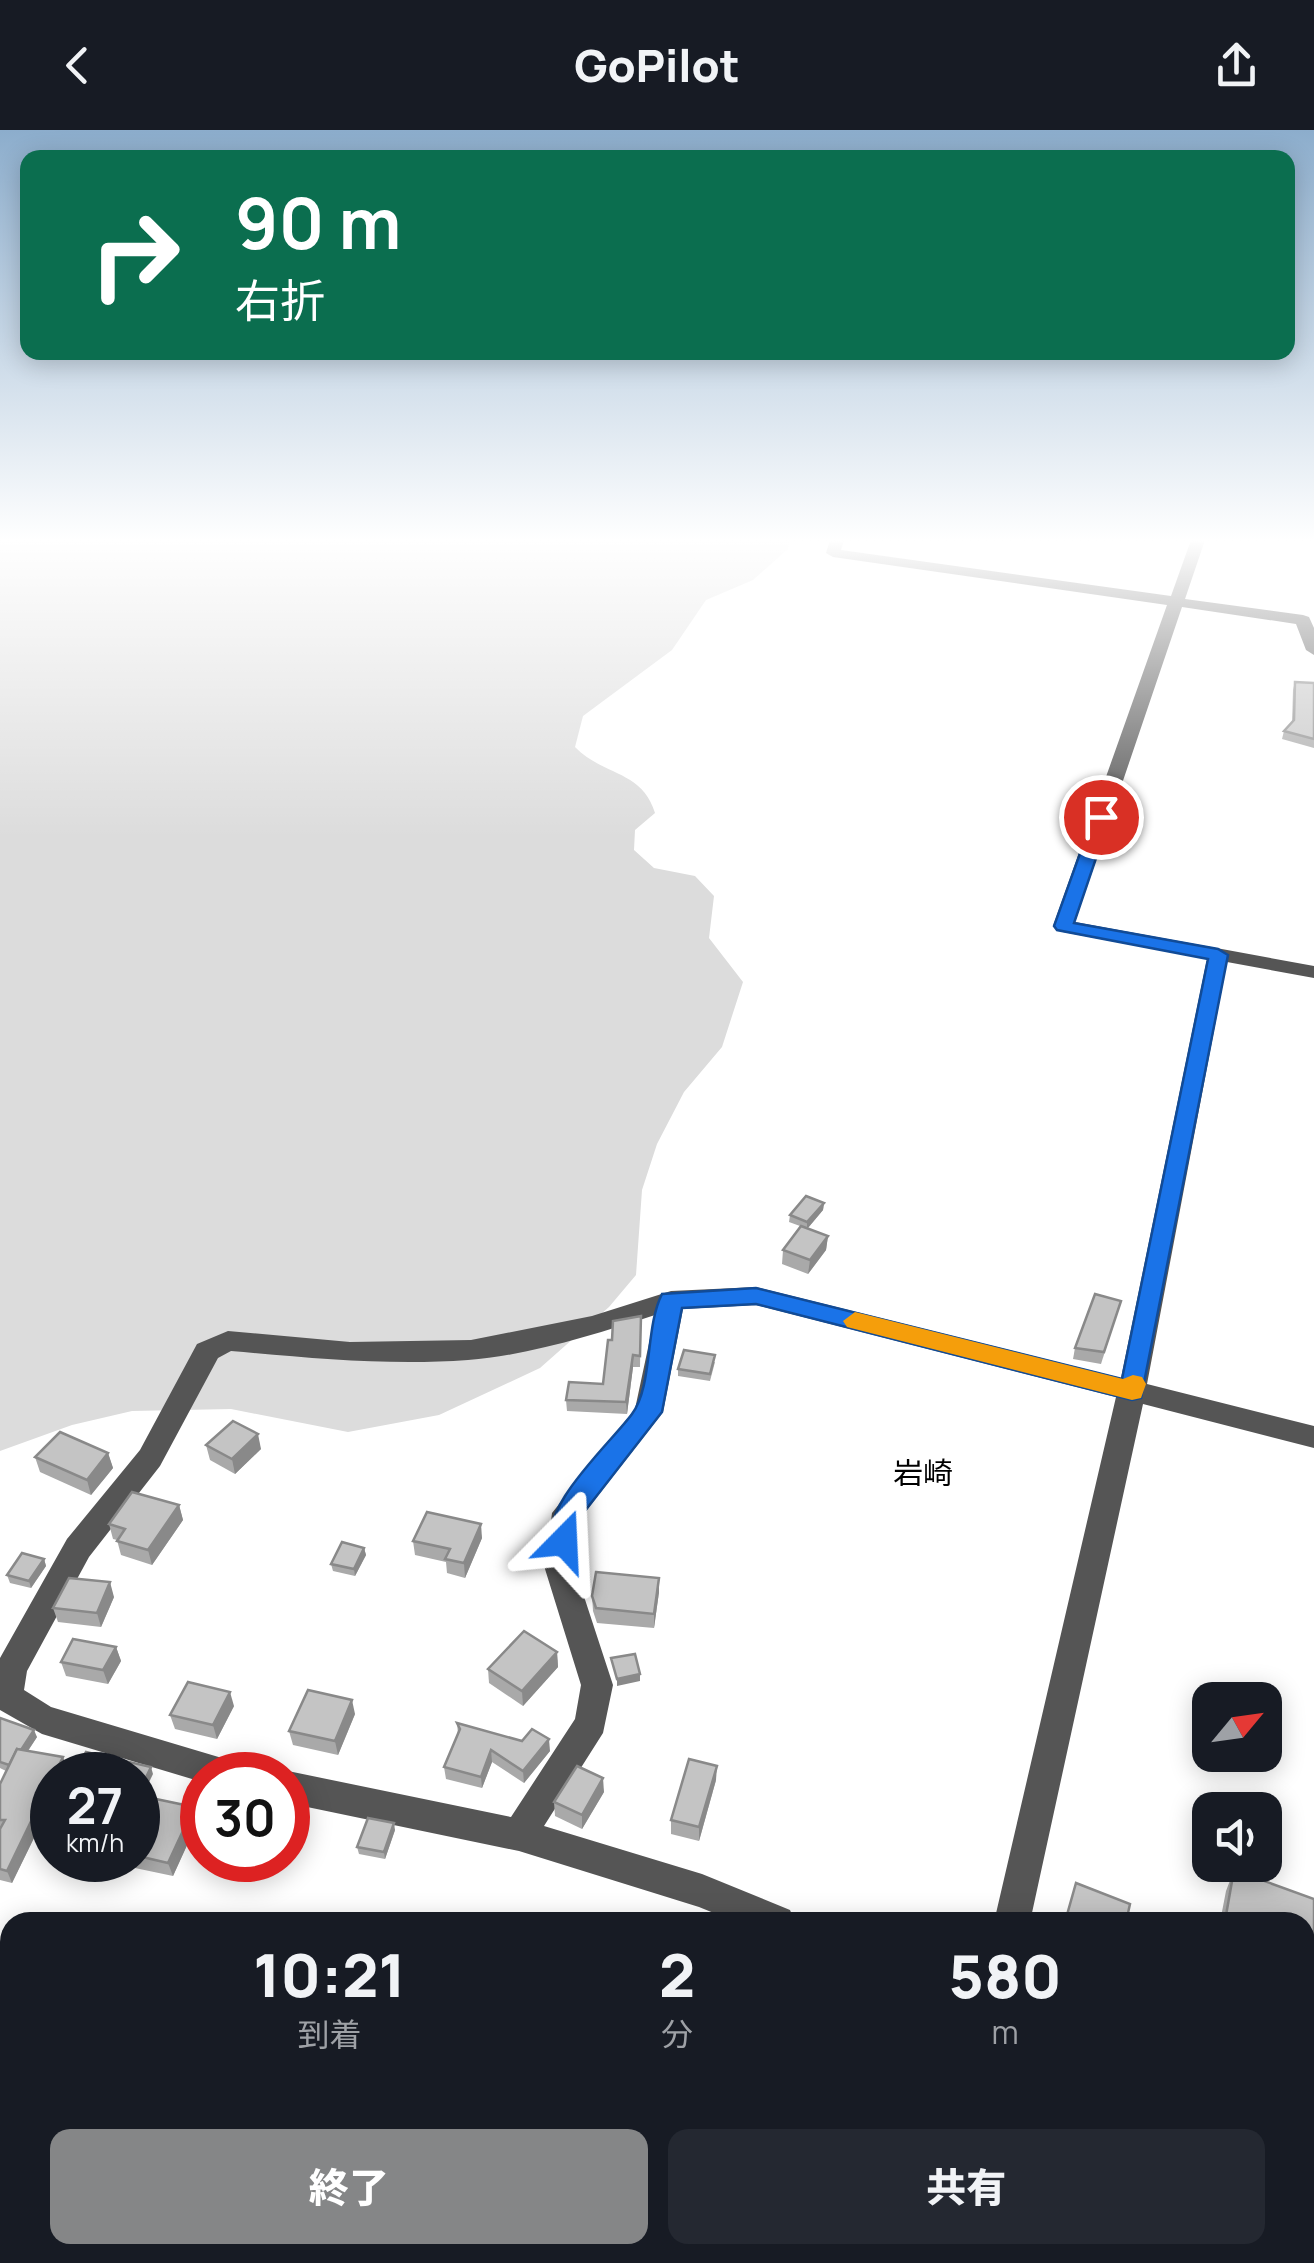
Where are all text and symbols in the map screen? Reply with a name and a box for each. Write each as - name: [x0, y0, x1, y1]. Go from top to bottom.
- text: GoPilot: [574, 34, 740, 96]
- icon: back: [50, 38, 105, 93]
- icon: share: [1209, 38, 1264, 93]
- text: 90 m: [235, 174, 402, 270]
- icon: right: [70, 190, 200, 320]
- text: 右折: [235, 269, 325, 331]
- pin: [1059, 775, 1144, 860]
- icon: arrive: [1074, 790, 1129, 845]
- district label: 岩崎: [893, 1452, 953, 1493]
- position arrow: [512, 1489, 616, 1593]
- north arrow: [1192, 1682, 1282, 1772]
- map controls: [1192, 1682, 1282, 1882]
- speed limit sign: 30: [180, 1752, 310, 1882]
- text: 27: [67, 1771, 123, 1839]
- button: sound: [1192, 1792, 1282, 1882]
- text: km/h: [66, 1825, 124, 1860]
- text: 10:21: [253, 1933, 406, 2015]
- text: 2: [659, 1933, 695, 2015]
- text: 580: [949, 1934, 1062, 2016]
- text: m: [992, 2010, 1019, 2054]
- text: 到着: [298, 2012, 362, 2056]
- text: 分: [661, 2012, 693, 2056]
- button: 終了: [50, 2129, 648, 2244]
- button: 共有: [668, 2129, 1265, 2244]

